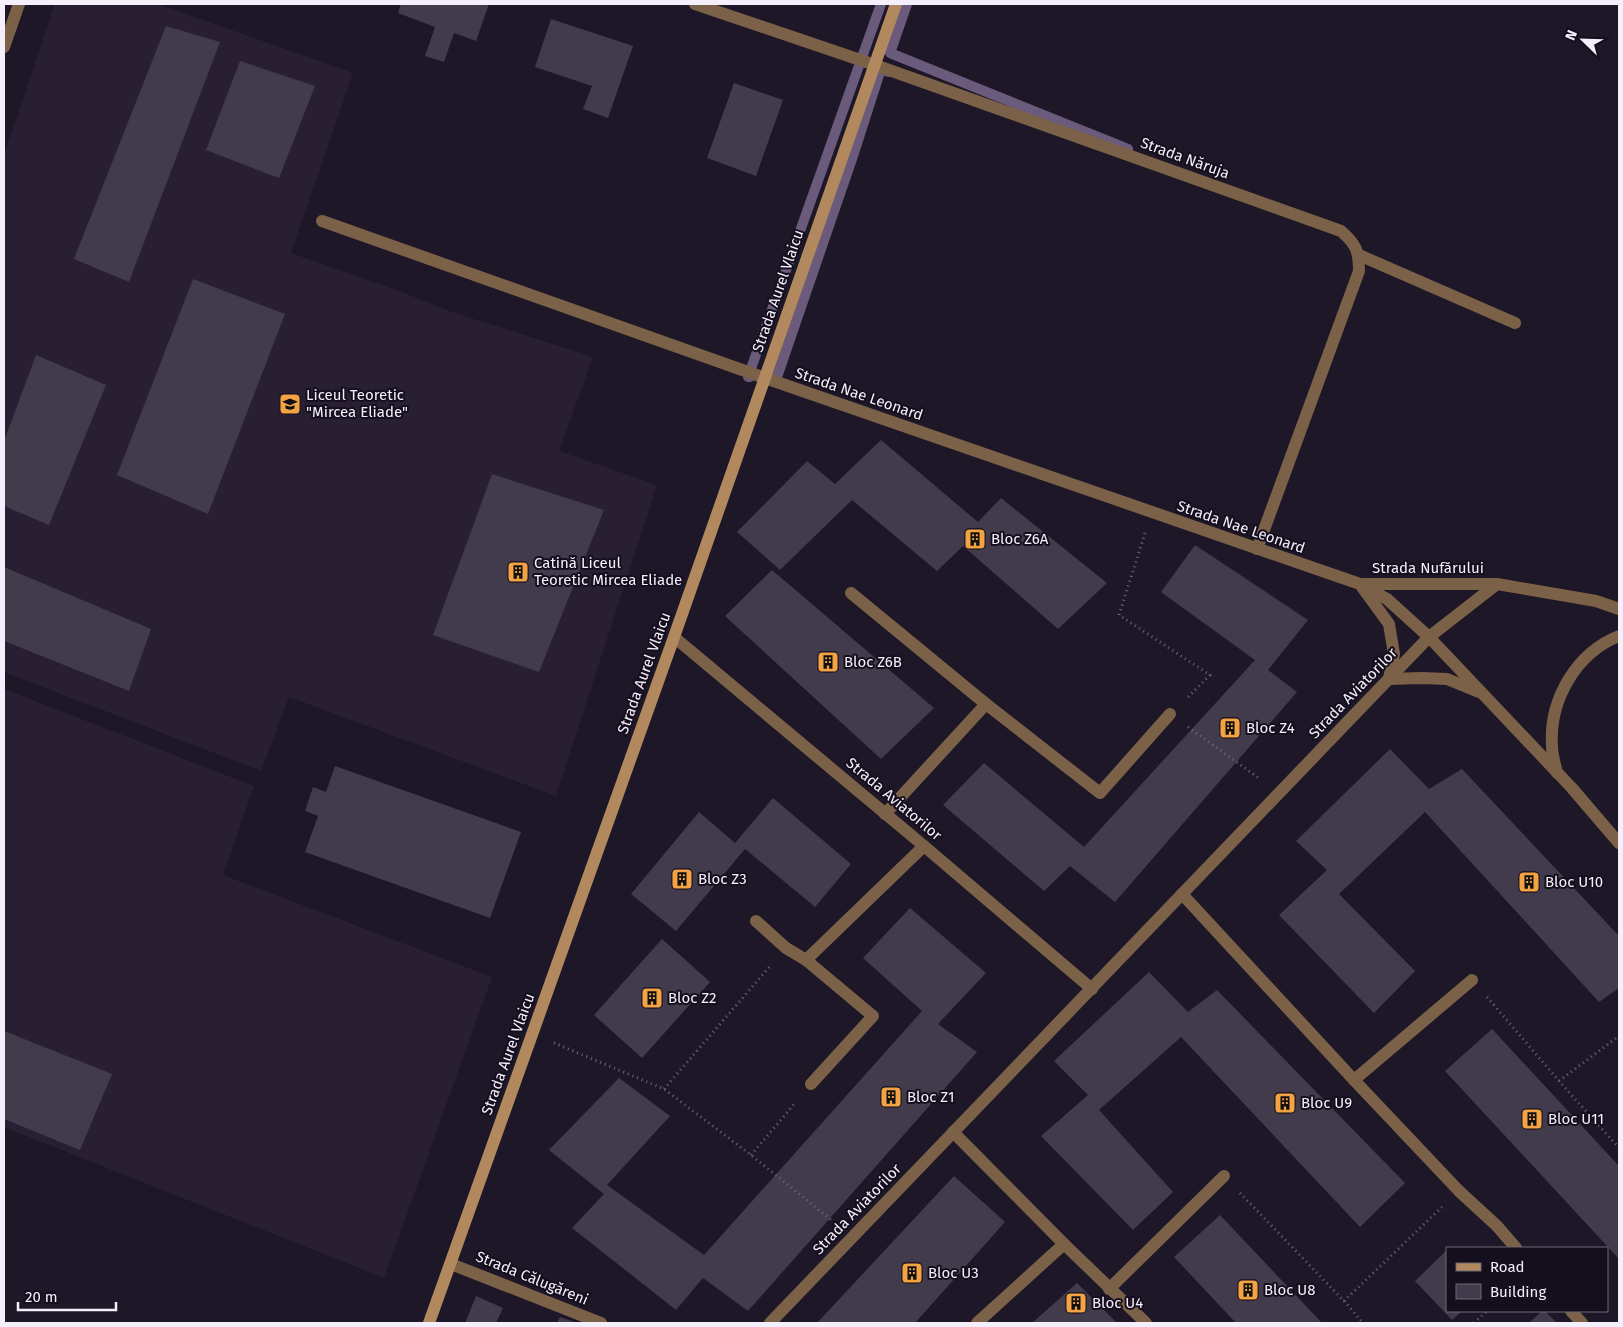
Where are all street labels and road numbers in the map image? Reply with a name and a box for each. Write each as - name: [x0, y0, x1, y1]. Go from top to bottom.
- street label: Strada Năruja: [1138, 134, 1232, 182]
- street label: Strada Aurel Vlaicu: [749, 227, 807, 355]
- street label: Strada Nae Leonard: [793, 364, 925, 424]
- street label: Strada Nae Leonard: [1175, 497, 1307, 557]
- street label: Strada Nufărului: [1372, 559, 1484, 577]
- street label: Strada Aurel Vlaicu: [614, 610, 674, 736]
- street label: Strada Aviatorilor: [1305, 644, 1401, 742]
- street label: Strada Aviatorilor: [843, 754, 946, 844]
- street label: Strada Aurel Vlaicu: [478, 991, 538, 1117]
- street label: Strada Aviatorilor: [809, 1160, 905, 1258]
- street label: Strada Călugăreni: [473, 1247, 591, 1309]

